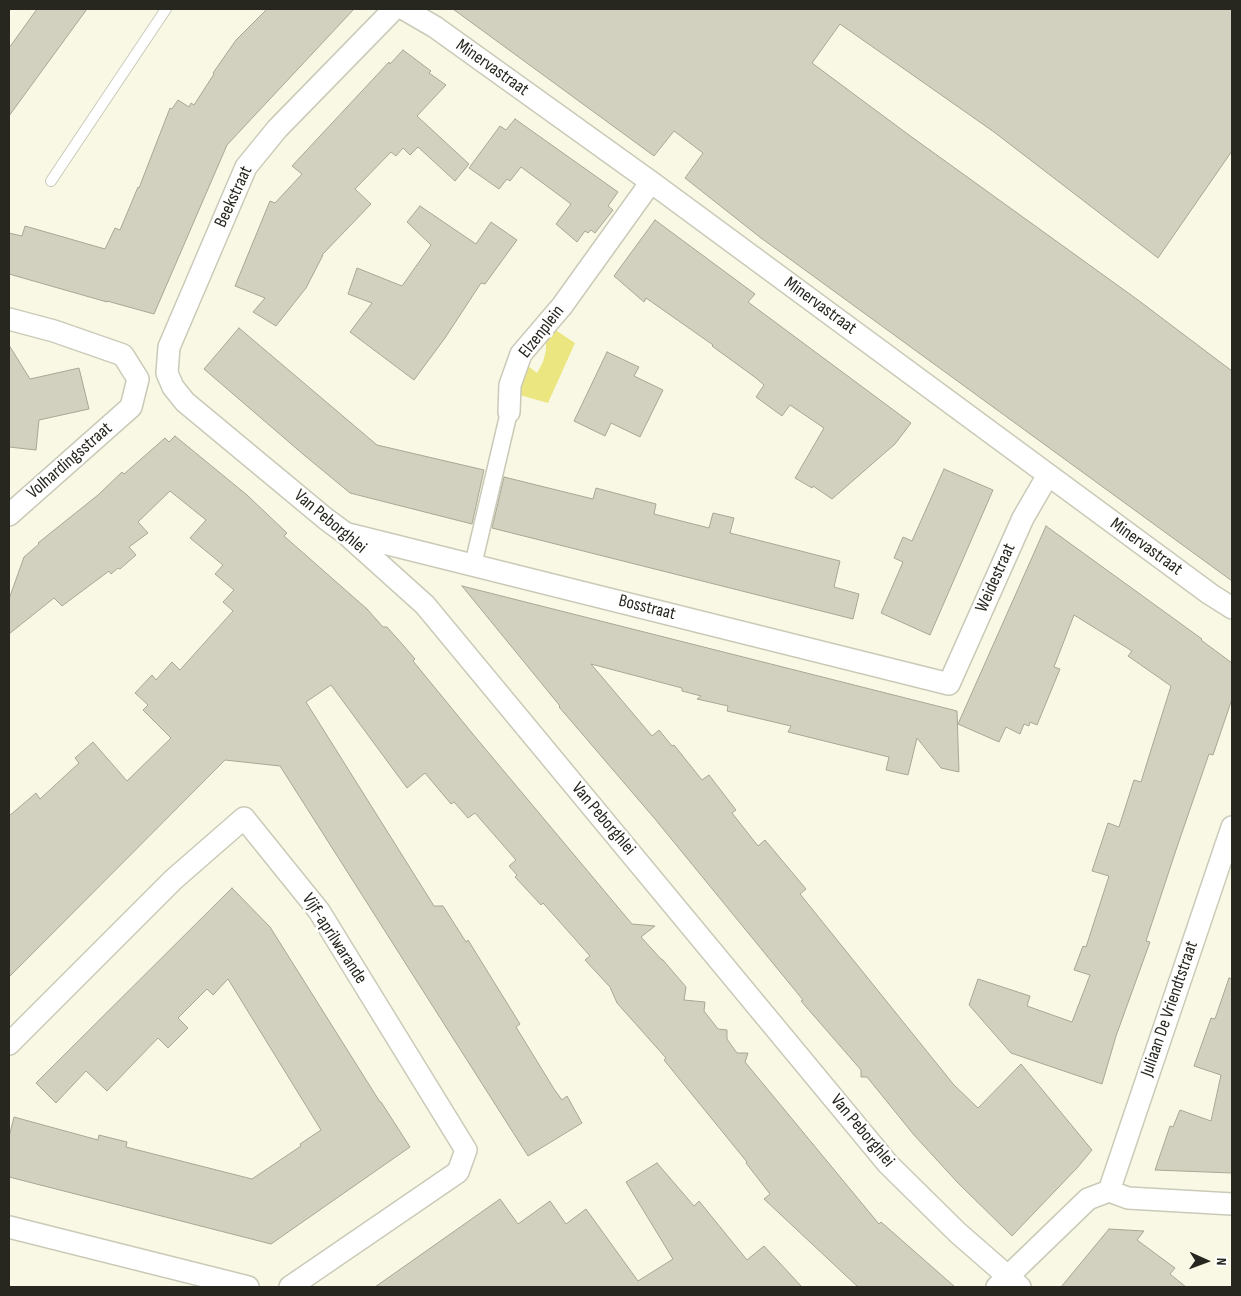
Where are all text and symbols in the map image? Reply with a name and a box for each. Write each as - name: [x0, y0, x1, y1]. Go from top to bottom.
- street label: Minervastraat: [451, 35, 533, 101]
- street label: Beekstraat: [210, 163, 258, 231]
- street label: Minervastraat: [780, 273, 860, 339]
- street label: Elzenplein: [515, 301, 569, 363]
- street label: Volhardingsstraat: [23, 418, 117, 504]
- street label: Van Peborghlei: [289, 485, 371, 559]
- street label: Minervastraat: [1106, 514, 1186, 580]
- street label: Weidestraat: [971, 540, 1021, 616]
- street label: Bosstraat: [616, 591, 678, 625]
- street label: Van Peborghlei: [566, 778, 640, 860]
- street label: Vijf-aprilwarande: [297, 890, 371, 988]
- street label: Juliaan De Vriendtstraat: [1137, 938, 1203, 1080]
- street label: Van Peborghlei: [825, 1090, 899, 1172]
- north arrow: [1181, 1236, 1231, 1286]
- text: N: [1213, 1257, 1230, 1266]

